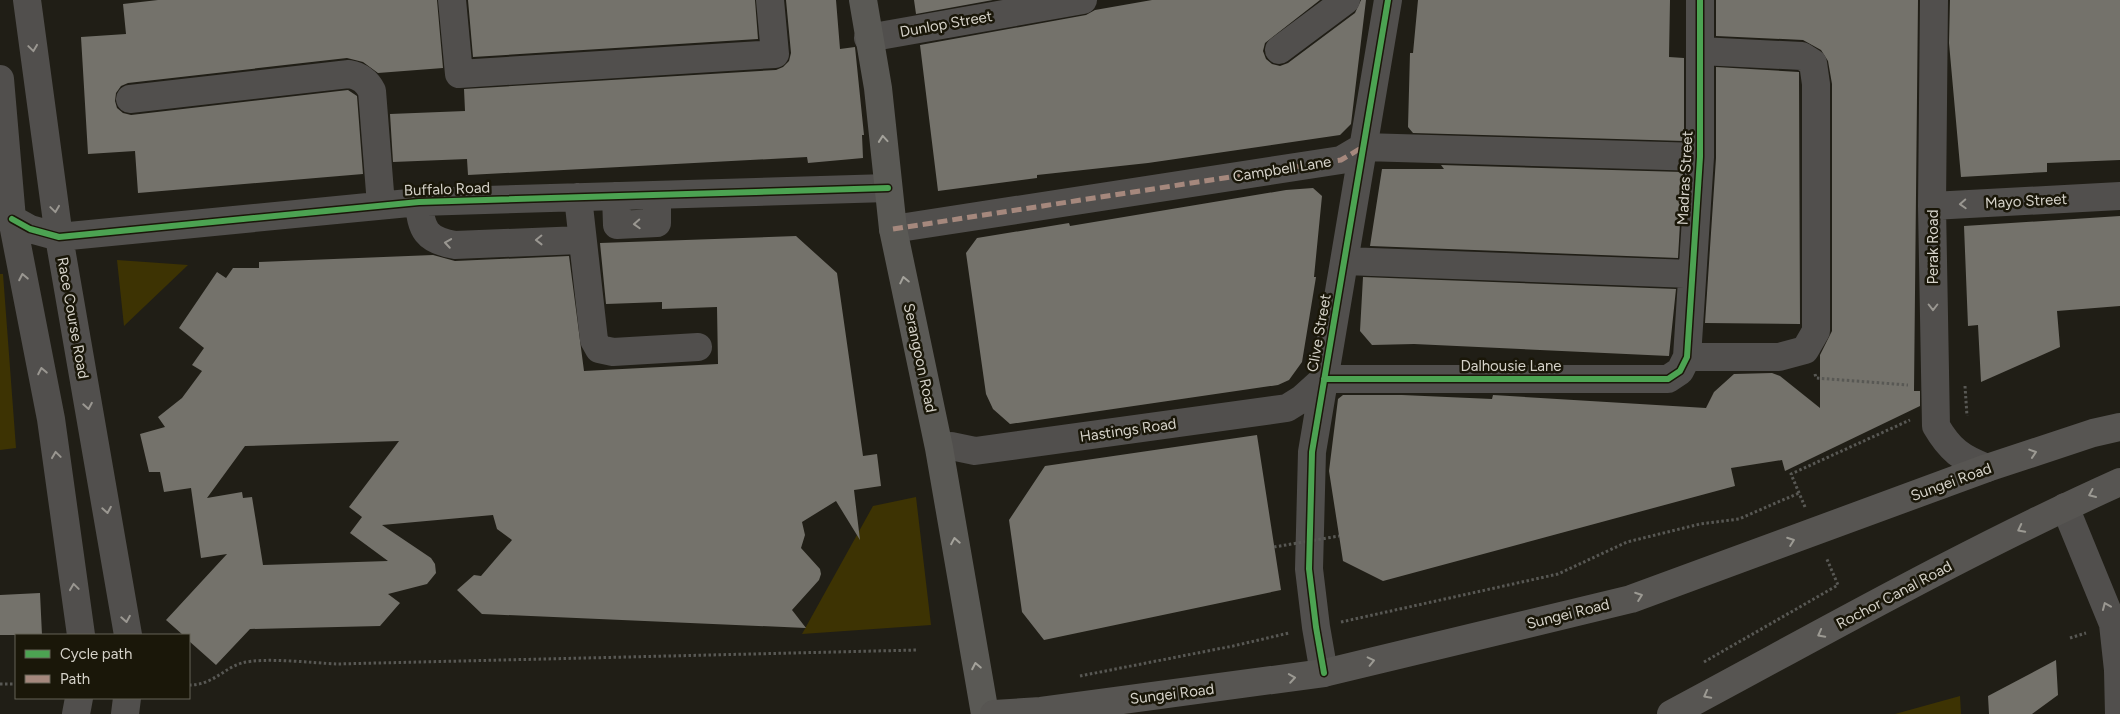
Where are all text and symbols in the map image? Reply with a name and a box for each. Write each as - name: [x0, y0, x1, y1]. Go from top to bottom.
- street label: Dunlop Street: [898, 7, 994, 41]
- one-way arrow: [27, 45, 38, 53]
- street label: Madras Street: [1674, 130, 1696, 226]
- one-way arrow: [878, 135, 889, 143]
- street label: Campbell Lane: [1232, 152, 1332, 186]
- street label: Buffalo Road: [403, 178, 491, 200]
- street label: Mayo Street: [1984, 190, 2068, 212]
- one-way arrow: [1959, 199, 1966, 209]
- one-way arrow: [49, 206, 60, 214]
- street label: Perak Road: [1924, 210, 1942, 284]
- one-way arrow: [633, 219, 641, 230]
- one-way arrow: [535, 235, 543, 246]
- one-way arrow: [444, 239, 452, 249]
- street label: Race Course Road: [53, 256, 93, 380]
- one-way arrow: [18, 273, 29, 282]
- one-way arrow: [899, 276, 910, 285]
- street label: Clive Street: [1303, 292, 1335, 374]
- street label: Serangoon Road: [900, 302, 940, 414]
- one-way arrow: [1928, 304, 1938, 311]
- street label: Dalhousie Lane: [1460, 357, 1562, 375]
- one-way arrow: [37, 367, 47, 376]
- one-way arrow: [83, 401, 93, 410]
- street label: Hastings Road: [1078, 414, 1178, 446]
- one-way arrow: [2029, 448, 2037, 458]
- one-way arrow: [51, 450, 62, 458]
- street label: Sungei Road: [1908, 459, 1994, 505]
- one-way arrow: [2088, 488, 2097, 499]
- one-way arrow: [101, 506, 111, 515]
- one-way arrow: [2017, 523, 2026, 533]
- one-way arrow: [950, 537, 960, 545]
- one-way arrow: [1787, 537, 1795, 547]
- street label: Rochor Canal Road: [1833, 557, 1955, 633]
- one-way arrow: [70, 583, 80, 591]
- one-way arrow: [1634, 592, 1642, 602]
- street label: Sungei Road: [1525, 595, 1611, 633]
- one-way arrow: [2101, 602, 2112, 611]
- one-way arrow: [120, 615, 130, 624]
- one-way arrow: [1817, 628, 1826, 638]
- legend: [15, 634, 190, 699]
- text: Cycle path: [60, 645, 132, 663]
- one-way arrow: [1367, 656, 1376, 667]
- one-way arrow: [972, 662, 982, 670]
- text: Path: [60, 670, 90, 688]
- one-way arrow: [1288, 673, 1297, 683]
- street label: Sungei Road: [1129, 680, 1215, 708]
- one-way arrow: [1703, 689, 1712, 699]

